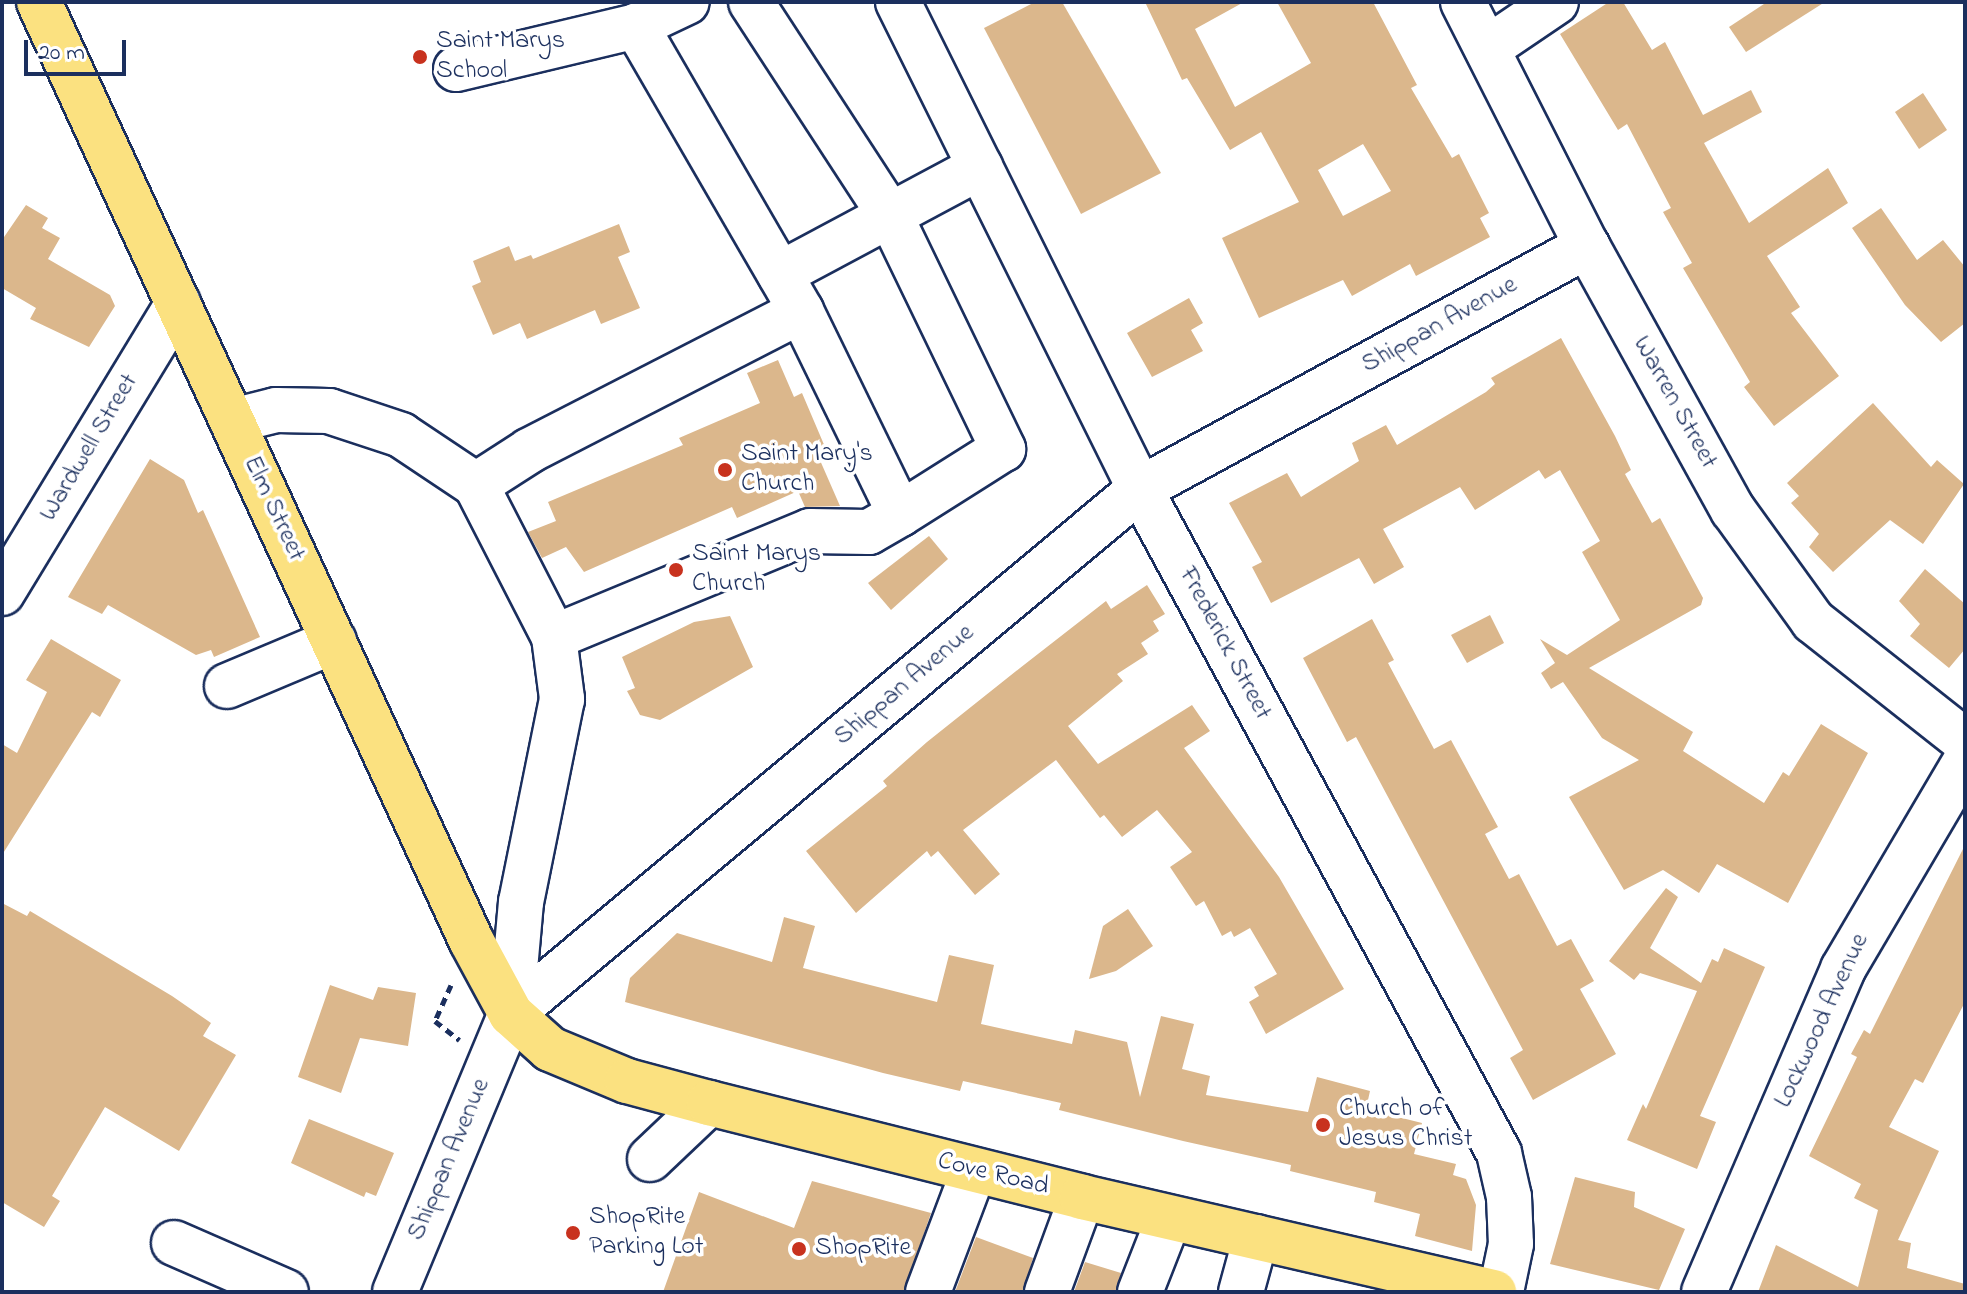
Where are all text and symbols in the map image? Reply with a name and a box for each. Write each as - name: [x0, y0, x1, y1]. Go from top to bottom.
- scale bar: [28, 24, 130, 74]
- place label: Saint Marys School: [436, 26, 565, 88]
- text: 20 m: [38, 36, 85, 71]
- marker: Saint Marys School: [411, 48, 429, 66]
- street label: Shippan Avenue: [1357, 270, 1523, 382]
- street label: Warren Street: [1625, 331, 1723, 475]
- street label: Wardwell Street: [34, 369, 146, 527]
- place label: Saint Mary's Church: [741, 439, 873, 500]
- street label: Elm Street: [235, 452, 311, 566]
- marker: Saint Mary's Church: [716, 461, 734, 479]
- place label: Saint Marys Church: [692, 539, 821, 600]
- marker: Saint Marys Church: [667, 561, 685, 579]
- street label: Frederick Street: [1171, 562, 1277, 726]
- street label: Shippan Avenue: [829, 618, 981, 754]
- street label: Lockwood Avenue: [1769, 929, 1877, 1113]
- street label: Shippan Avenue: [402, 1074, 498, 1246]
- place label: Church of Jesus Christ: [1339, 1094, 1472, 1156]
- marker: Church of Jesus Christ: [1314, 1116, 1332, 1134]
- street label: Cove Road: [934, 1146, 1052, 1204]
- place label: ShopRite Parking Lot: [589, 1202, 704, 1264]
- marker: ShopRite Parking Lot: [564, 1224, 582, 1242]
- place label: ShopRite: [815, 1233, 911, 1265]
- marker: ShopRite: [790, 1240, 808, 1258]

